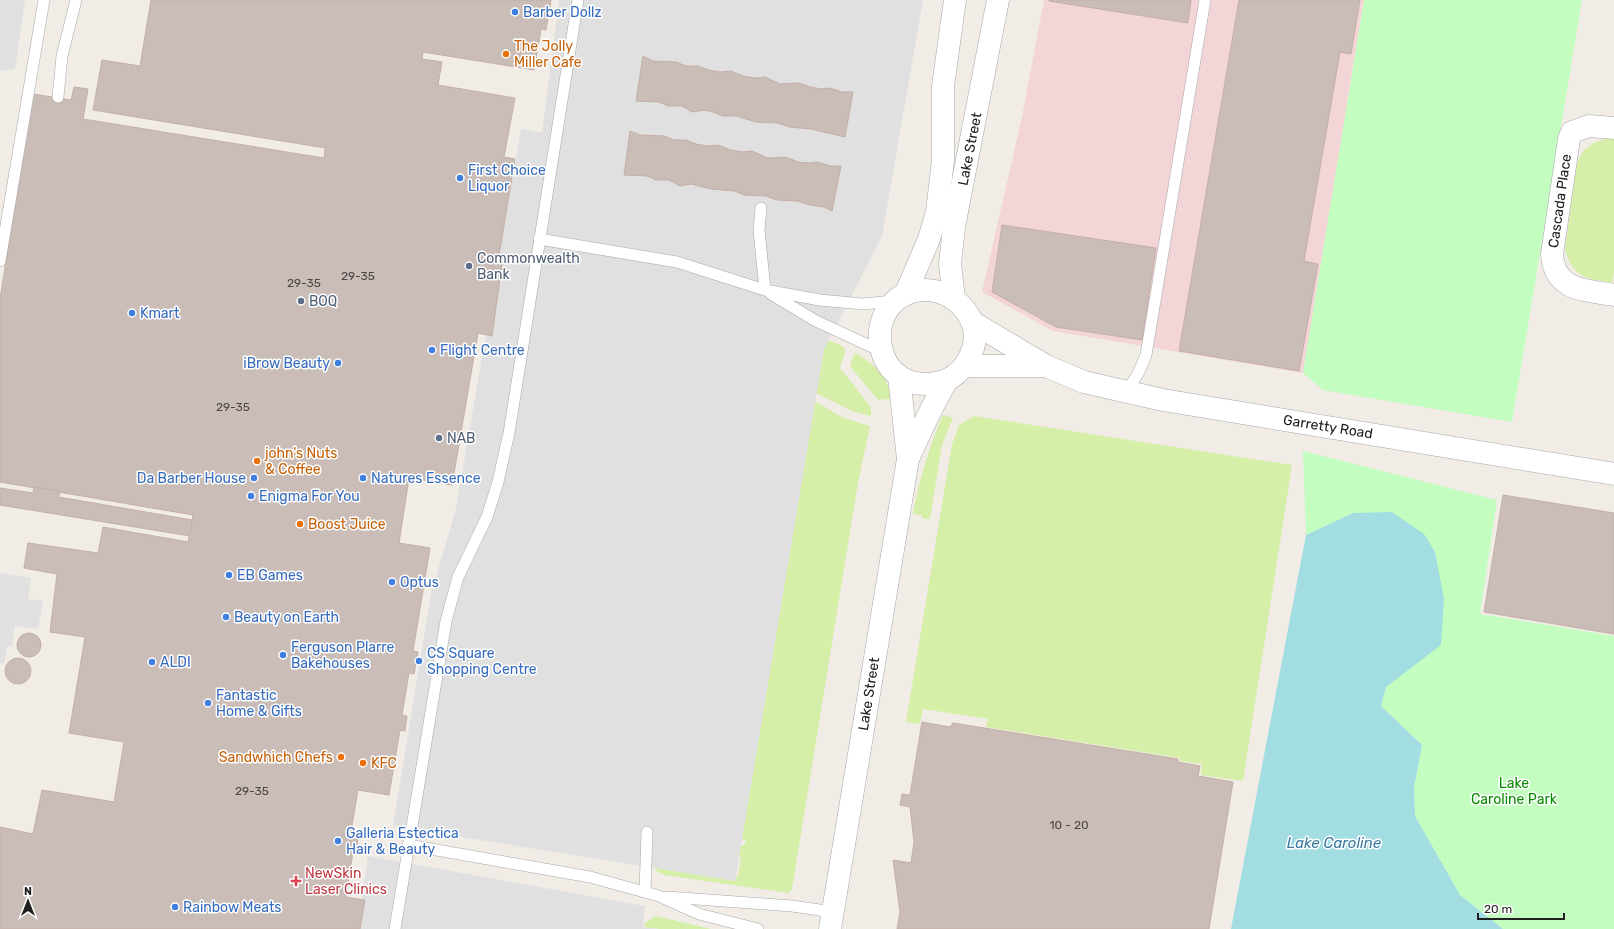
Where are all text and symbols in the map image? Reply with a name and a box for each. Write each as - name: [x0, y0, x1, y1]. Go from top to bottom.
- place label: Barber Dollz: [523, 4, 602, 21]
- marker: Barber Dollz: [510, 7, 520, 17]
- place label: The Jolly Miller Cafe: [514, 38, 582, 71]
- marker: The Jolly Miller Cafe: [501, 49, 511, 59]
- street label: Lake Street: [955, 110, 986, 187]
- street label: Cascada Place: [1545, 153, 1575, 249]
- place label: First Choice Liquor: [468, 162, 546, 195]
- marker: First Choice Liquor: [455, 173, 465, 183]
- place label: Commonwealth Bank: [477, 250, 580, 283]
- marker: Commonwealth Bank: [464, 261, 474, 271]
- house number: 29-35: [341, 269, 375, 283]
- house number: 29-35: [287, 276, 321, 290]
- place label: BOQ: [309, 293, 337, 310]
- marker: BOQ: [296, 296, 306, 306]
- place label: Kmart: [140, 305, 180, 322]
- marker: Kmart: [127, 308, 137, 318]
- place label: Flight Centre: [440, 342, 525, 359]
- marker: Flight Centre: [427, 345, 437, 355]
- place label: iBrow Beauty: [243, 355, 330, 372]
- marker: iBrow Beauty: [333, 358, 343, 368]
- house number: 29-35: [216, 400, 250, 414]
- street label: Garretty Road: [1282, 412, 1374, 442]
- place label: NAB: [447, 430, 475, 447]
- marker: NAB: [434, 433, 444, 443]
- place label: john's Nuts & Coffee: [264, 445, 337, 478]
- marker: john's Nuts & Coffee: [252, 456, 262, 466]
- place label: Da Barber House: [137, 470, 246, 487]
- place label: Natures Essence: [371, 470, 481, 487]
- marker: Da Barber House: [249, 473, 259, 483]
- marker: Natures Essence: [358, 473, 368, 483]
- place label: Enigma For You: [259, 488, 360, 505]
- marker: Enigma For You: [246, 491, 256, 501]
- place label: Boost Juice: [308, 516, 386, 533]
- marker: Boost Juice: [295, 519, 305, 529]
- place label: EB Games: [237, 567, 303, 584]
- marker: EB Games: [224, 570, 234, 580]
- place label: Optus: [400, 574, 439, 591]
- marker: Optus: [387, 577, 397, 587]
- place label: Beauty on Earth: [234, 609, 339, 626]
- marker: Beauty on Earth: [221, 612, 231, 622]
- place label: Ferguson Plarre Bakehouses: [291, 639, 395, 672]
- place label: CS Square Shopping Centre: [427, 645, 537, 678]
- marker: Ferguson Plarre Bakehouses: [278, 650, 288, 660]
- place label: ALDI: [160, 654, 191, 671]
- street label: Lake Street: [855, 655, 883, 732]
- marker: CS Square Shopping Centre: [414, 656, 424, 666]
- marker: ALDI: [147, 657, 157, 667]
- place label: Fantastic Home & Gifts: [216, 687, 302, 720]
- marker: Fantastic Home & Gifts: [203, 698, 213, 708]
- place label: Sandwhich Chefs: [219, 749, 333, 766]
- marker: Sandwhich Chefs: [336, 752, 346, 762]
- place label: KFC: [371, 755, 397, 772]
- marker: KFC: [358, 758, 368, 768]
- park label: Lake Caroline Park: [1471, 775, 1558, 808]
- house number: 29-35: [235, 784, 269, 798]
- house number: 10 - 20: [1049, 818, 1089, 832]
- place label: Galleria Estectica Hair & Beauty: [346, 825, 459, 858]
- water label: Lake Caroline: [1287, 834, 1382, 852]
- marker: Galleria Estectica Hair & Beauty: [333, 836, 343, 846]
- place label: NewSkin Laser Clinics: [305, 865, 387, 898]
- marker: NewSkin Laser Clinics: [290, 875, 302, 887]
- north arrow: [8, 881, 48, 921]
- text: N: [24, 885, 32, 898]
- scale bar: [1478, 895, 1564, 921]
- place label: Rainbow Meats: [183, 899, 282, 916]
- marker: Rainbow Meats: [170, 902, 180, 912]
- text: 20 m: [1484, 902, 1512, 916]

